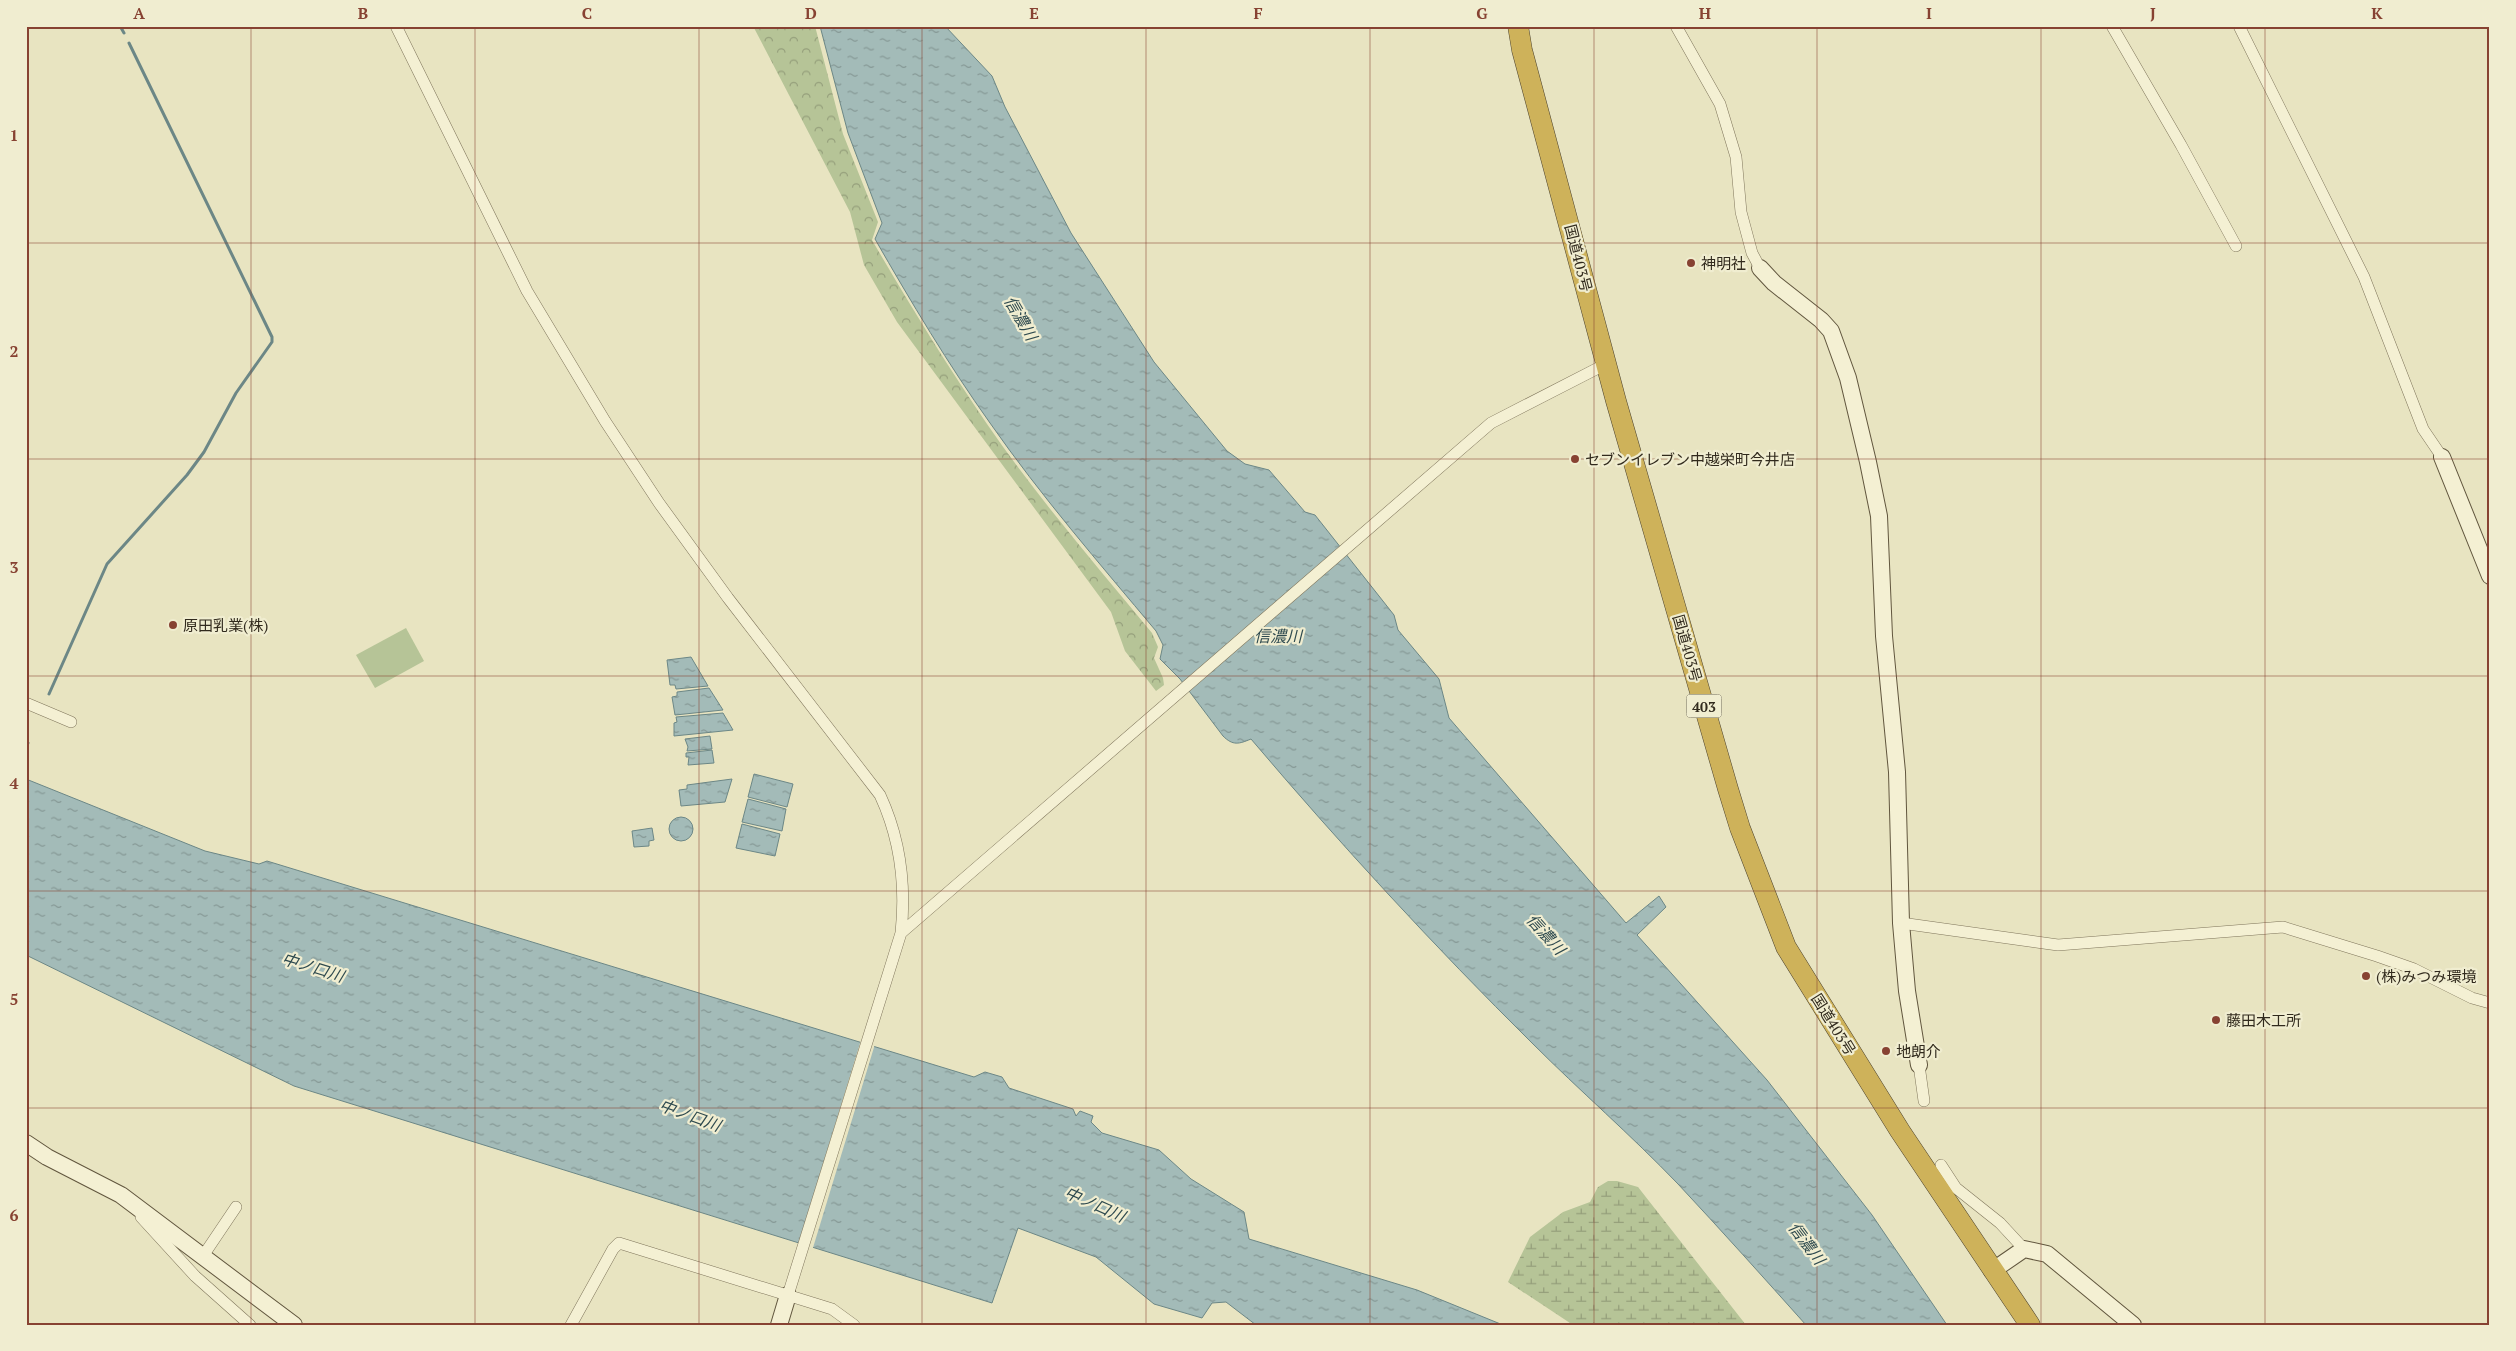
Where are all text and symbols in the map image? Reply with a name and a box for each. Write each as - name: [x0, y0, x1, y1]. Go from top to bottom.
- text: A: [133, 2, 145, 24]
- text: B: [358, 2, 368, 24]
- text: C: [582, 2, 592, 24]
- text: D: [805, 2, 817, 24]
- text: E: [1029, 2, 1039, 24]
- text: F: [1253, 2, 1263, 24]
- text: G: [1476, 2, 1488, 24]
- text: H: [1699, 2, 1711, 24]
- text: I: [1926, 2, 1932, 24]
- text: J: [2150, 2, 2156, 24]
- text: K: [2371, 2, 2383, 24]
- text: 1: [9, 124, 19, 146]
- street label: 国道403号: [1561, 222, 1597, 294]
- place label: 神明社: [1701, 253, 1746, 273]
- marker: 神明社: [1685, 257, 1697, 269]
- water label: 信濃川: [999, 292, 1044, 346]
- text: 2: [9, 340, 19, 362]
- place label: セブンイレブン中越栄町今井店: [1585, 449, 1795, 469]
- marker: セブンイレブン中越栄町今井店: [1569, 453, 1581, 465]
- text: 3: [9, 556, 19, 578]
- street label: 国道403号: [1669, 612, 1707, 684]
- place label: 原田乳業(株): [183, 615, 268, 635]
- marker: 原田乳業(株): [167, 619, 179, 631]
- water label: 信濃川: [1254, 625, 1304, 647]
- road number: 403: [1686, 694, 1722, 718]
- text: 4: [9, 772, 19, 794]
- water label: 信濃川: [1522, 909, 1572, 961]
- water label: 中ノ口川: [279, 947, 349, 987]
- place label: (株)みつみ環境: [2376, 966, 2476, 986]
- marker: (株)みつみ環境: [2360, 970, 2372, 982]
- text: 5: [9, 988, 19, 1010]
- street label: 国道403号: [1807, 989, 1861, 1059]
- place label: 藤田木工所: [2226, 1010, 2301, 1030]
- marker: 藤田木工所: [2210, 1014, 2222, 1026]
- place label: 地朗介: [1896, 1041, 1941, 1061]
- marker: 地朗介: [1880, 1045, 1892, 1057]
- water label: 中ノ口川: [656, 1094, 726, 1137]
- water label: 中ノ口川: [1061, 1181, 1131, 1228]
- text: 6: [9, 1204, 19, 1226]
- water label: 信濃川: [1784, 1217, 1831, 1270]

